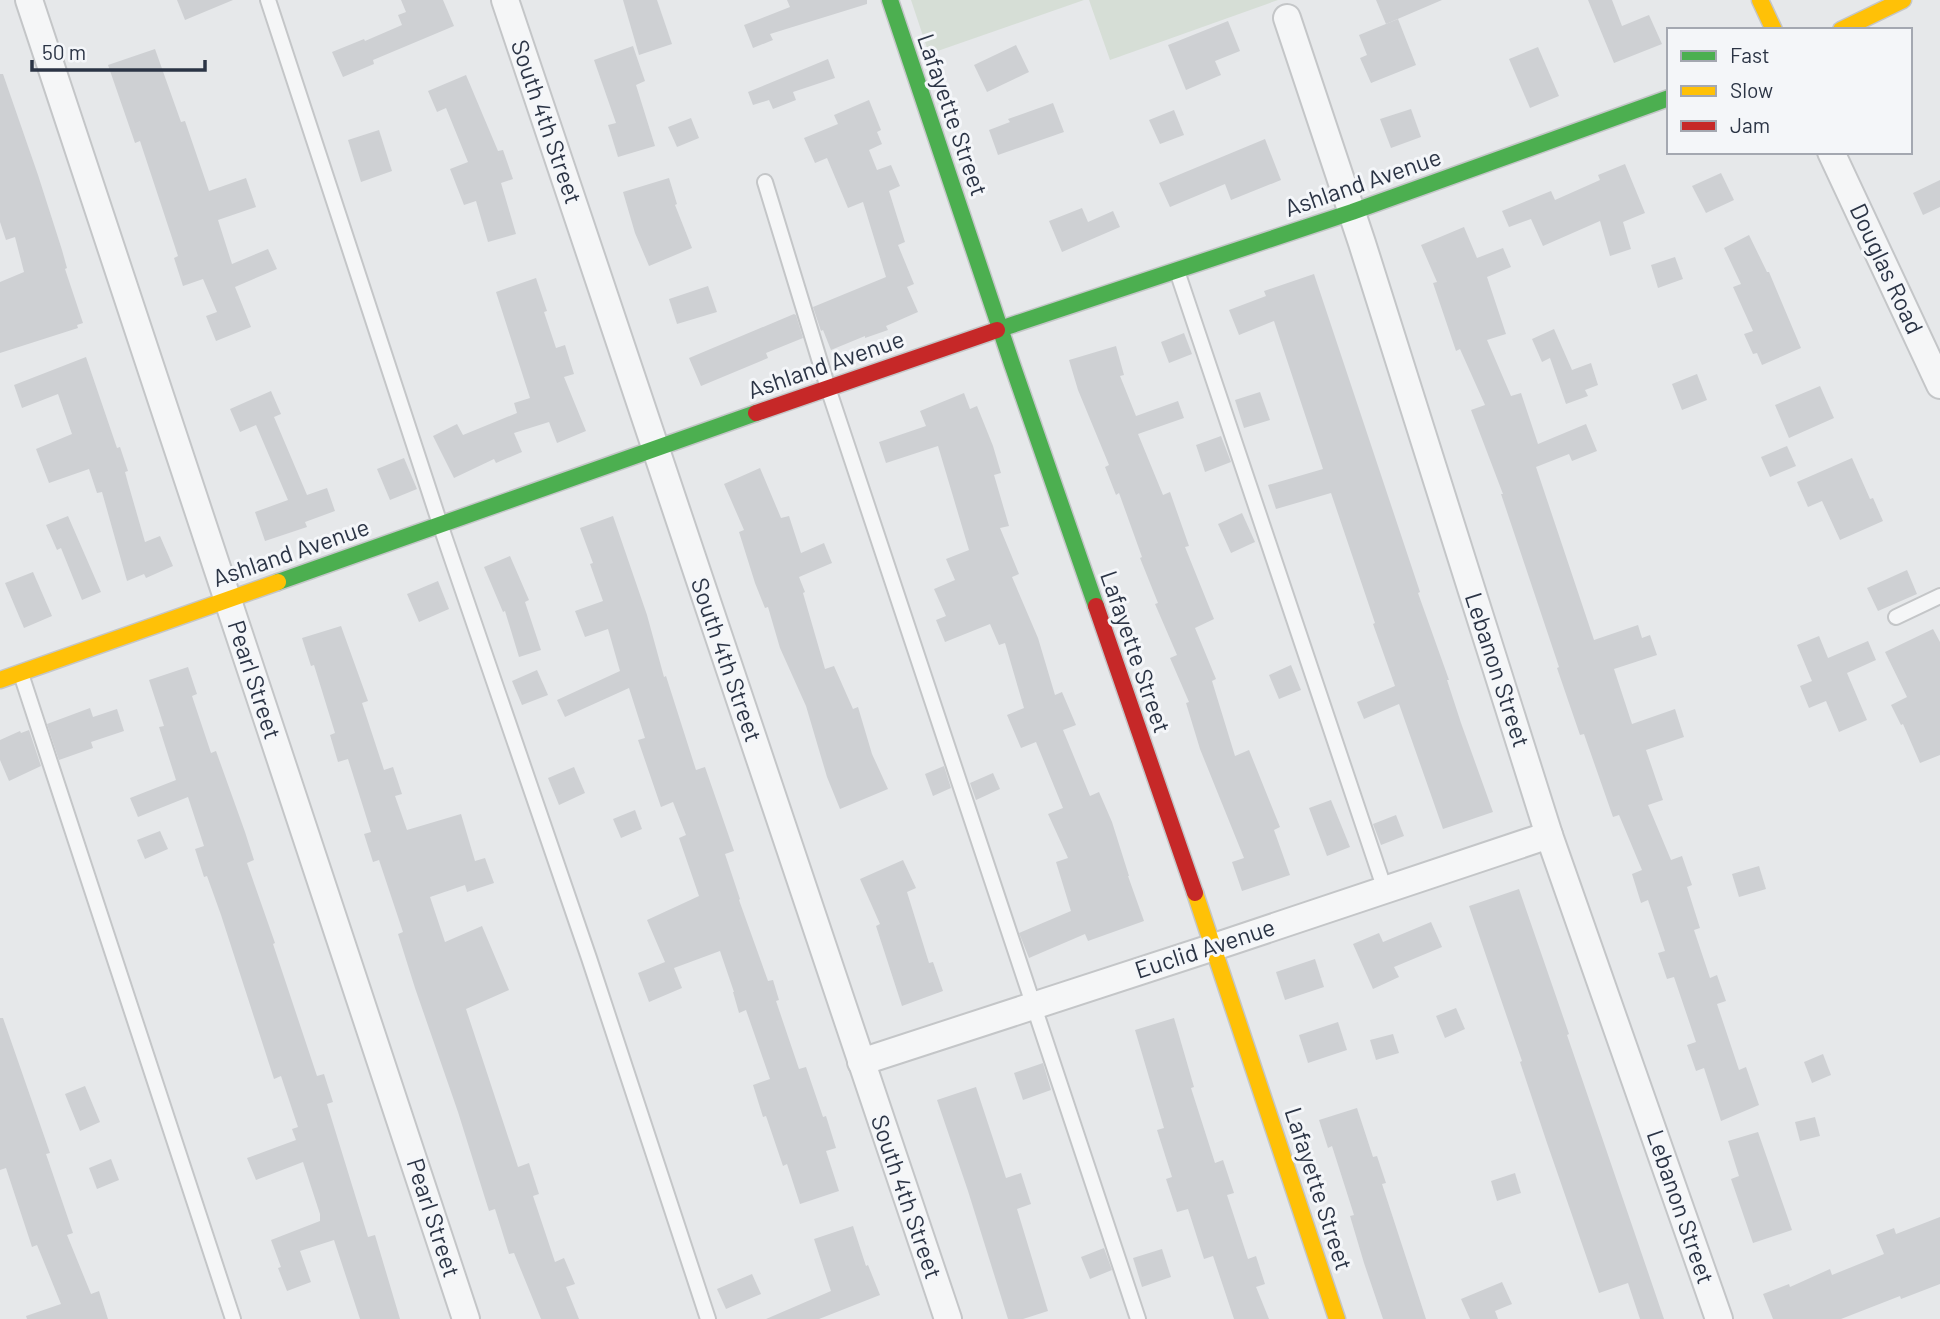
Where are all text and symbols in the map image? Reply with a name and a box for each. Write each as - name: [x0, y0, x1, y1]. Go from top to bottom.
- scale bar: [32, 28, 205, 72]
- legend: [1667, 28, 1912, 154]
- street label: Lafayette Street: [912, 30, 995, 199]
- street label: South 4th Street: [506, 36, 589, 207]
- text: 50 m: [42, 39, 86, 64]
- text: Fast: [1730, 42, 1770, 67]
- text: Slow: [1730, 77, 1773, 102]
- text: Jam: [1730, 112, 1770, 137]
- street label: Ashland Avenue: [1280, 141, 1445, 222]
- street label: Douglas Road: [1844, 198, 1930, 338]
- street label: Ashland Avenue: [743, 323, 908, 404]
- street label: Ashland Avenue: [208, 511, 373, 592]
- street label: Lafayette Street: [1095, 567, 1178, 736]
- street label: South 4th Street: [686, 574, 769, 745]
- street label: Lebanon Street: [1460, 589, 1537, 751]
- street label: Pearl Street: [223, 616, 288, 743]
- street label: Euclid Avenue: [1131, 911, 1278, 984]
- street label: Lafayette Street: [1279, 1103, 1359, 1274]
- street label: South 4th Street: [866, 1111, 949, 1282]
- street label: Lebanon Street: [1642, 1126, 1721, 1287]
- street label: Pearl Street: [402, 1154, 467, 1281]

